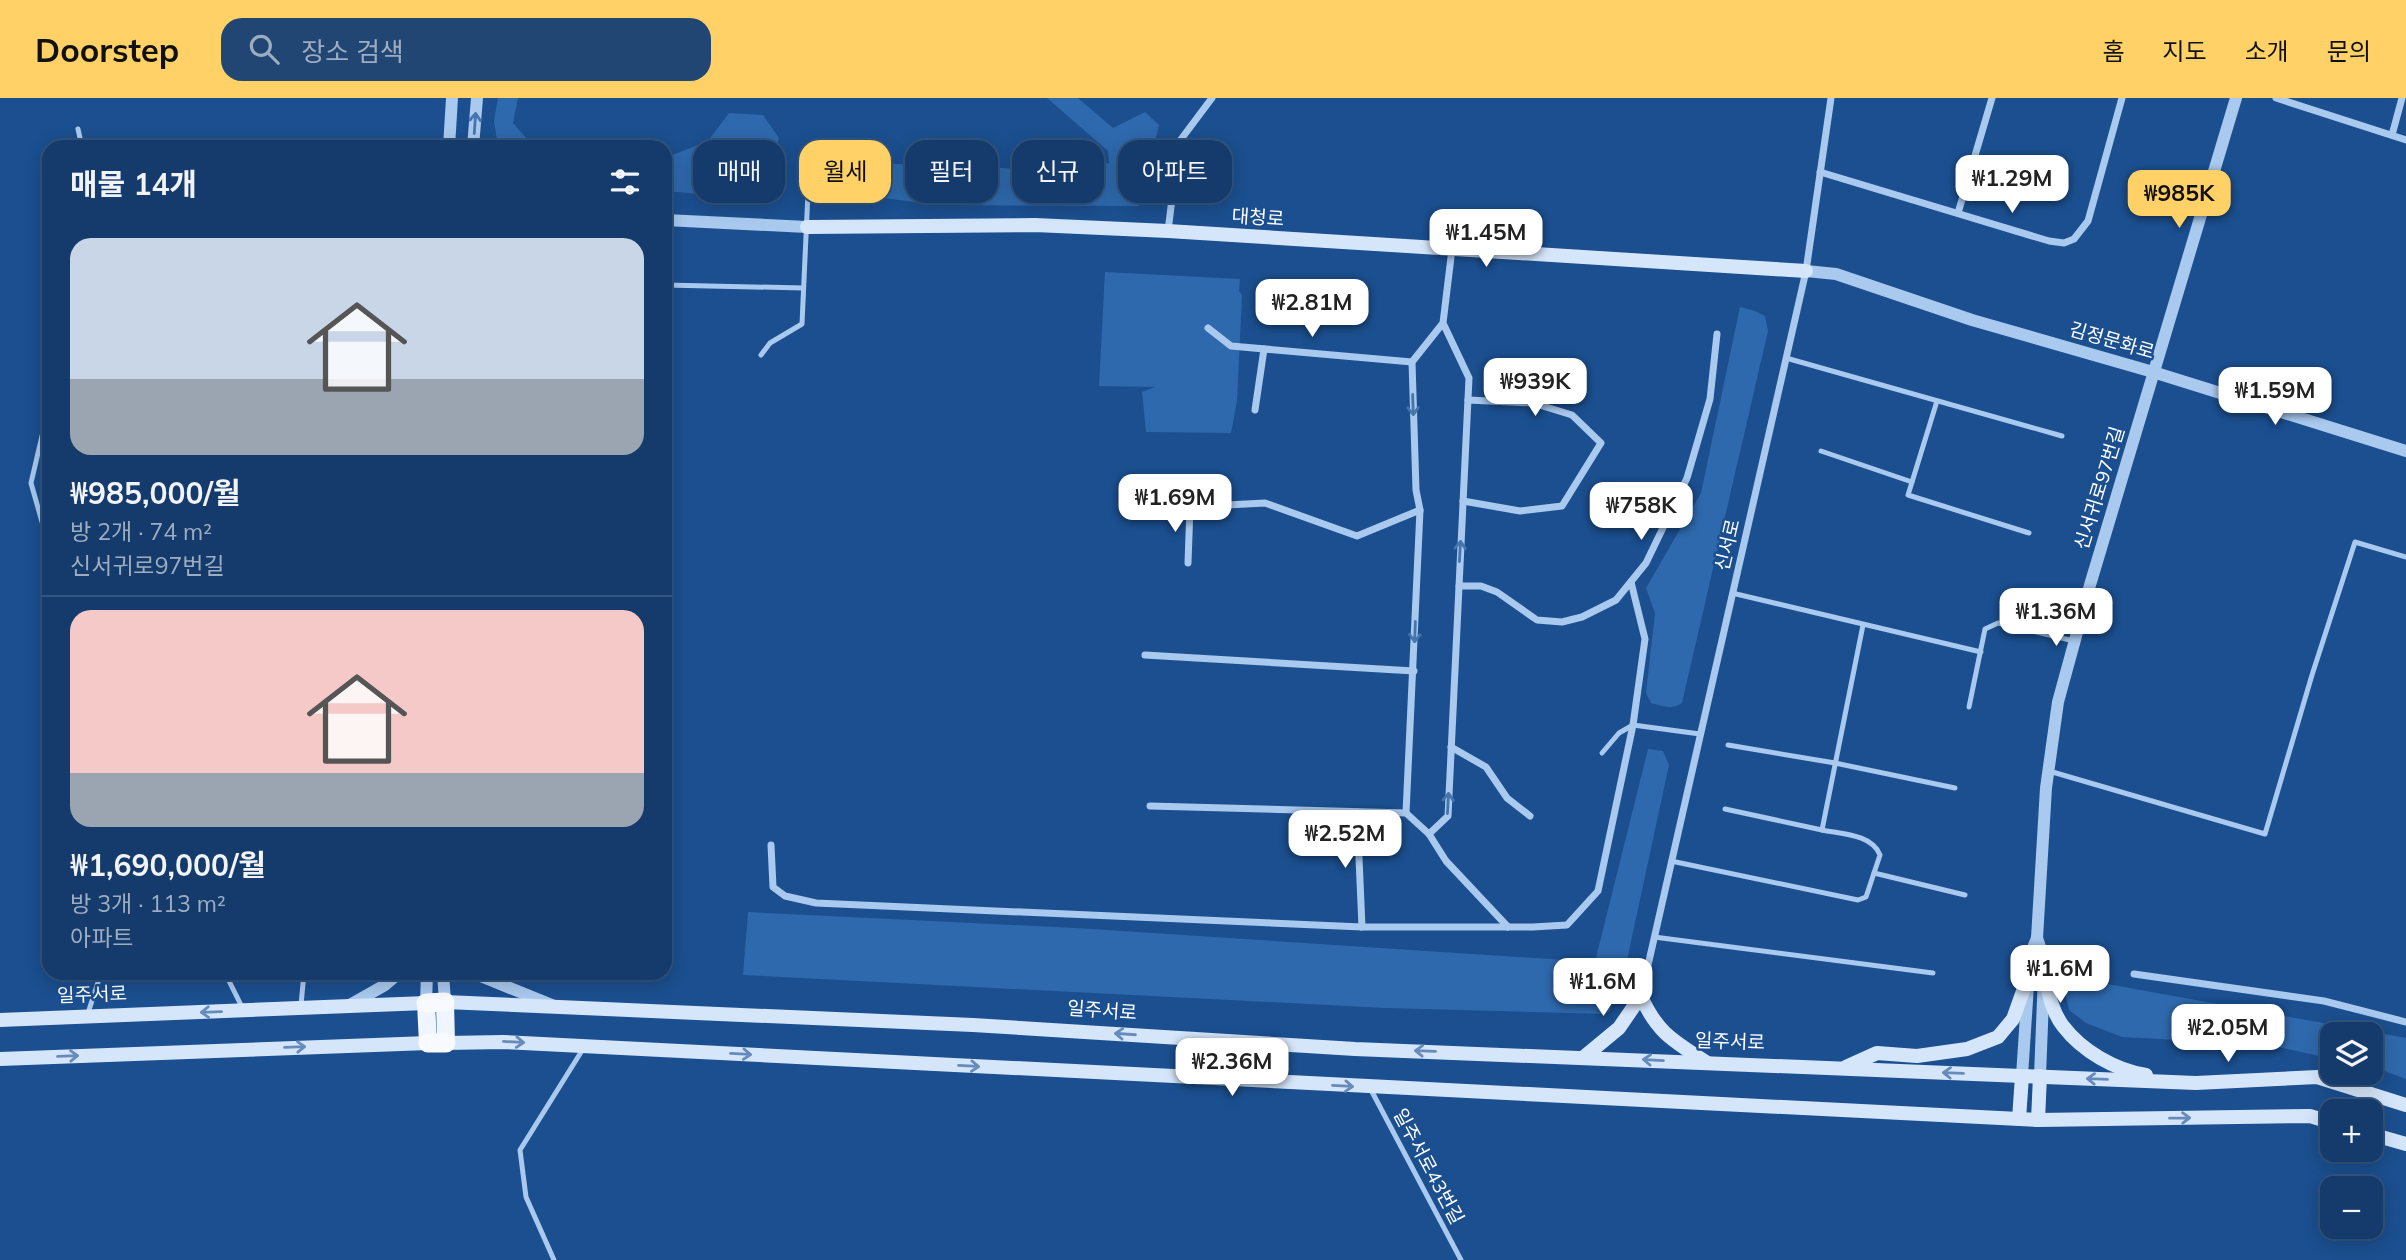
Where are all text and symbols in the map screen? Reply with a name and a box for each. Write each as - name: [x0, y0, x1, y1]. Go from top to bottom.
- search box: [221, 18, 711, 81]
- text: Doorstep: [35, 29, 179, 70]
- icon: search: [245, 30, 283, 68]
- text: 장소 검색: [301, 35, 404, 68]
- text: 홈: [2102, 36, 2124, 66]
- text: 지도: [2162, 36, 2207, 66]
- text: 소개: [2245, 36, 2289, 66]
- text: 문의: [2327, 36, 2371, 66]
- one-way arrow: [469, 112, 482, 134]
- chip: 매매: [693, 140, 785, 203]
- chip: 월세: [799, 140, 891, 203]
- chip: 필터: [905, 140, 998, 203]
- chip: 신규: [1012, 140, 1104, 203]
- chip: 아파트: [1118, 140, 1232, 203]
- pin: ₩1.29M: [1955, 156, 2069, 215]
- icon: filters: [606, 163, 644, 201]
- text: ₩1.29M: [1972, 163, 2052, 192]
- text: 매물 14개: [70, 165, 197, 203]
- pin: ₩985K: [2130, 170, 2228, 230]
- text: ₩985K: [2144, 178, 2214, 207]
- street label: 대청로: [1231, 203, 1285, 231]
- pin: ₩1.45M: [1429, 209, 1543, 269]
- text: ₩1.45M: [1446, 217, 1526, 246]
- pin: ₩2.81M: [1255, 280, 1369, 339]
- icon: home: [294, 284, 420, 410]
- text: ₩2.81M: [1272, 287, 1352, 316]
- street label: 김정문화로: [2067, 316, 2157, 364]
- pin: ₩939K: [1486, 358, 1584, 418]
- text: ₩939K: [1500, 366, 1570, 395]
- pin: ₩1.59M: [2218, 368, 2332, 427]
- text: ₩1.59M: [2235, 375, 2315, 404]
- one-way arrow: [1407, 393, 1420, 416]
- street label: 신서귀로97번길: [2069, 423, 2129, 553]
- text: ₩985,000/월: [70, 474, 241, 512]
- pin: ₩1.69M: [1118, 474, 1232, 534]
- text: ₩1.69M: [1135, 482, 1215, 511]
- pin: ₩758K: [1592, 482, 1690, 542]
- text: ₩758K: [1606, 490, 1676, 519]
- text: 방 2개 · 74 m²: [70, 517, 212, 546]
- street label: 신서로: [1709, 517, 1745, 573]
- one-way arrow: [1454, 540, 1467, 563]
- text: 신서귀로97번길: [70, 551, 225, 580]
- pin: ₩1.36M: [1999, 588, 2113, 648]
- text: ₩1.36M: [2016, 596, 2096, 625]
- one-way arrow: [1409, 620, 1422, 643]
- icon: home: [294, 656, 420, 782]
- one-way arrow: [1442, 792, 1455, 815]
- pin: ₩2.52M: [1288, 810, 1402, 870]
- text: ₩2.52M: [1305, 818, 1385, 847]
- text: ₩1,690,000/월: [70, 846, 266, 884]
- text: 방 3개 · 113 m²: [70, 889, 226, 918]
- text: 아파트: [70, 923, 133, 952]
- pin: ₩1.6M: [2011, 946, 2109, 1005]
- text: ₩1.6M: [2026, 953, 2094, 982]
- pin: ₩1.6M: [1554, 958, 1652, 1018]
- text: ₩1.6M: [1569, 966, 1637, 995]
- street label: 일주서로: [57, 981, 127, 1007]
- street label: 일주서로: [1066, 996, 1138, 1024]
- pin: ₩2.05M: [2171, 1004, 2285, 1064]
- one-way arrow: [200, 1005, 223, 1018]
- text: ₩2.05M: [2188, 1012, 2268, 1041]
- map controls: [2320, 1022, 2383, 1239]
- button: layers: [2320, 1022, 2383, 1085]
- one-way arrow: [1114, 1028, 1137, 1041]
- street label: 일주서로: [1695, 1028, 1765, 1054]
- one-way arrow: [502, 1036, 525, 1049]
- pin: ₩2.36M: [1175, 1038, 1289, 1098]
- one-way arrow: [284, 1040, 307, 1053]
- one-way arrow: [1414, 1045, 1437, 1058]
- text: ₩2.36M: [1192, 1046, 1272, 1075]
- one-way arrow: [730, 1048, 753, 1061]
- one-way arrow: [56, 1049, 79, 1062]
- one-way arrow: [1641, 1054, 1664, 1067]
- one-way arrow: [957, 1060, 980, 1073]
- one-way arrow: [1942, 1067, 1965, 1080]
- one-way arrow: [2086, 1072, 2109, 1085]
- one-way arrow: [1331, 1080, 1354, 1093]
- button: +: [2320, 1099, 2383, 1162]
- street label: 일주서로43번길: [1388, 1104, 1470, 1228]
- one-way arrow: [2168, 1111, 2191, 1125]
- button: −: [2320, 1176, 2383, 1239]

